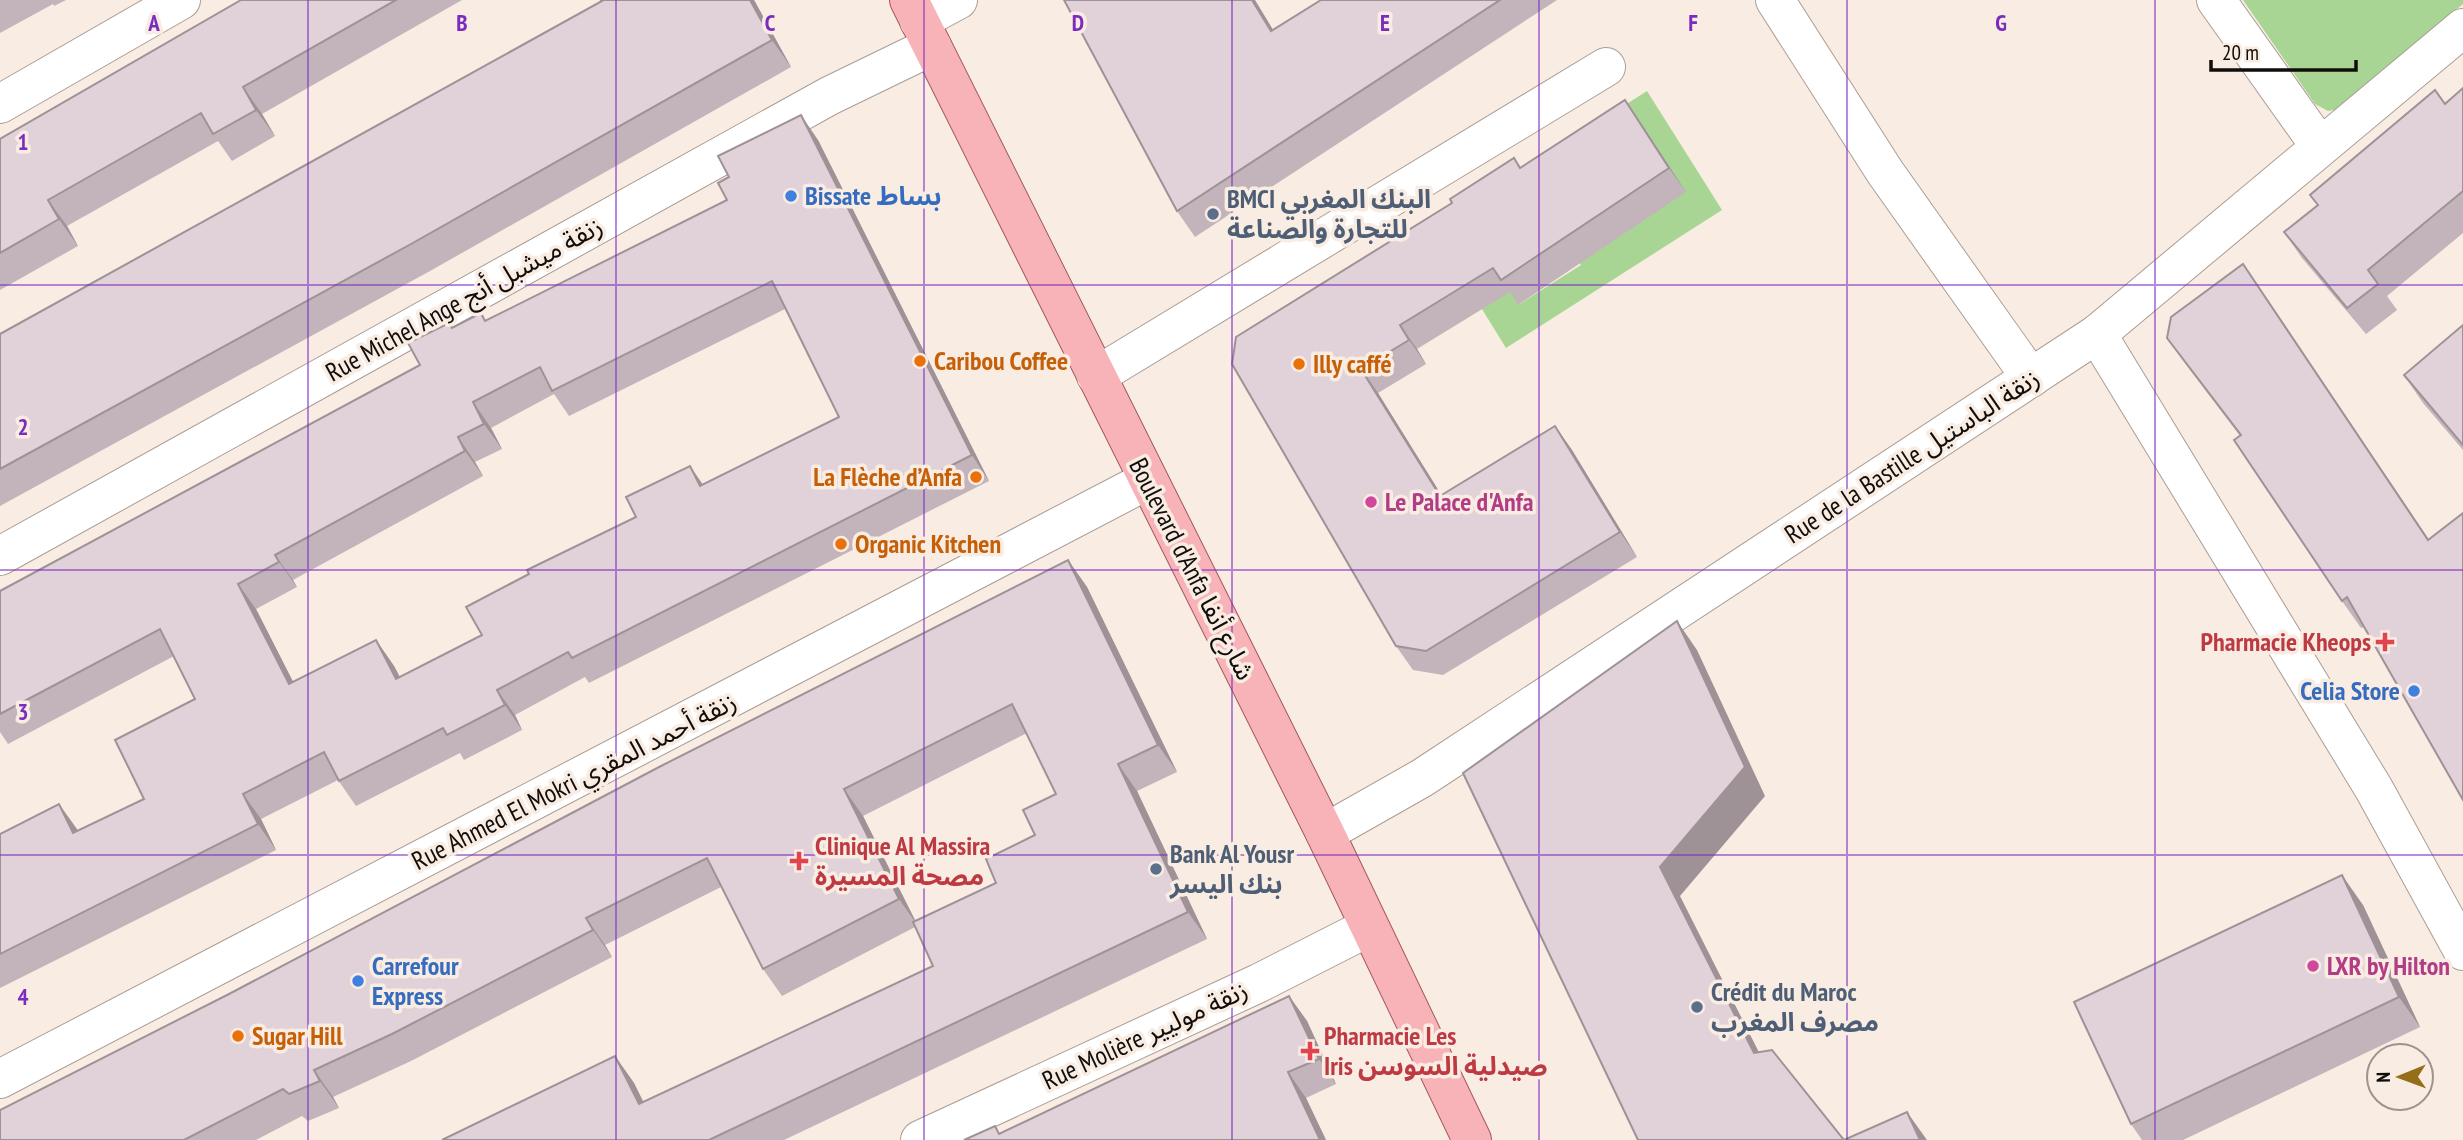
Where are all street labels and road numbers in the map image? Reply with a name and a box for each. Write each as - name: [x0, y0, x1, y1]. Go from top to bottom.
- street label: Rue Michel Ange زنقة ميشبل أنج: [320, 209, 610, 392]
- street label: Rue de la Bastille زنقة الباستيل: [1778, 361, 2045, 550]
- street label: Boulevard d'Anfa شارع أنفا: [1119, 452, 1263, 687]
- street label: Rue Ahmed El Mokri زنقة أحمد المقري: [406, 684, 743, 881]
- street label: Rue Molière زنقة موليير: [1037, 973, 1253, 1097]

